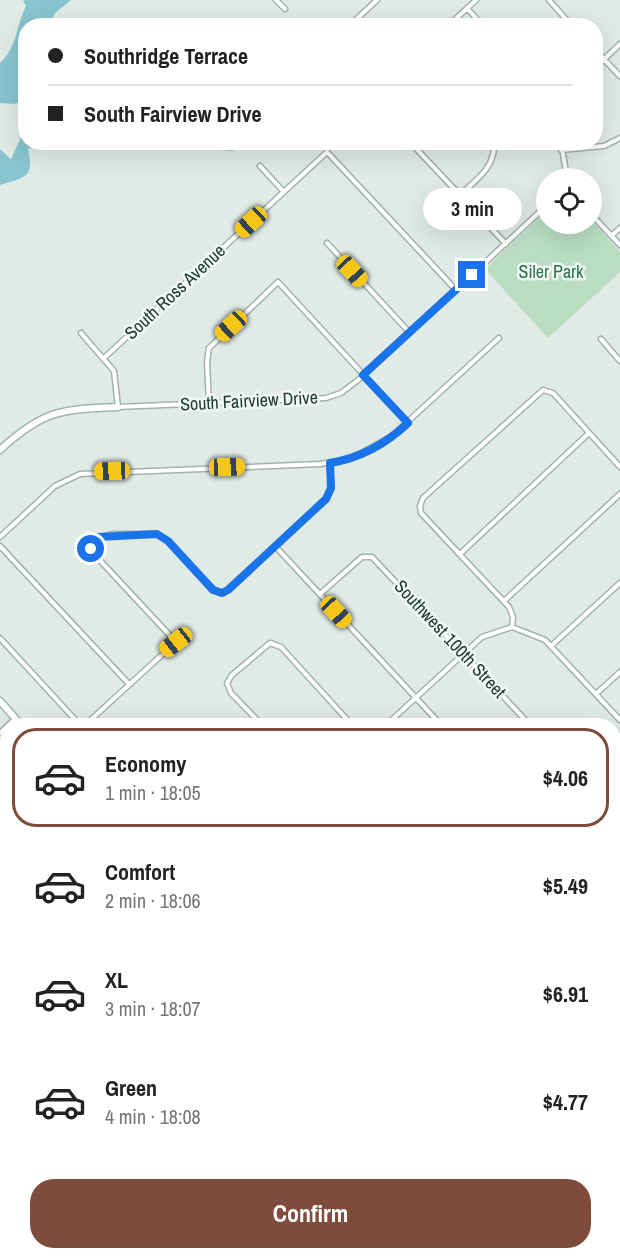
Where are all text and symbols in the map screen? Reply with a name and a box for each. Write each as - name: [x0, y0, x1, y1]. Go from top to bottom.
- text: Southridge Terrace: [84, 41, 248, 71]
- text: South Fairview Drive: [84, 99, 262, 129]
- map controls: [536, 168, 602, 234]
- button: locate: [536, 168, 602, 234]
- callout: 3 min: [422, 188, 522, 230]
- text: 3 min: [451, 195, 494, 222]
- car: [232, 203, 270, 241]
- street label: South Ross Avenue: [119, 238, 231, 345]
- car: [333, 252, 371, 290]
- park label: Siler Park: [519, 259, 584, 284]
- route end: [458, 261, 485, 288]
- car: [212, 307, 250, 345]
- street label: South Fairview Drive: [179, 384, 318, 417]
- car: [209, 457, 245, 477]
- car: [94, 461, 130, 481]
- route start: [77, 535, 104, 562]
- street label: Southwest 100th Street: [389, 574, 512, 703]
- car: [317, 593, 355, 631]
- car: [156, 624, 196, 660]
- text: Economy: [105, 749, 186, 779]
- icon: car: [33, 751, 87, 805]
- text: $4.06: [543, 763, 588, 793]
- text: 1 min · 18:05: [105, 779, 201, 806]
- text: Comfort: [105, 857, 175, 887]
- icon: car: [33, 859, 87, 913]
- text: $5.49: [543, 871, 588, 901]
- text: 2 min · 18:06: [105, 887, 201, 914]
- text: XL: [105, 965, 128, 995]
- icon: car: [33, 967, 87, 1021]
- text: $6.91: [543, 979, 588, 1009]
- text: 3 min · 18:07: [105, 995, 201, 1022]
- text: Green: [105, 1073, 157, 1103]
- icon: car: [33, 1075, 87, 1129]
- text: $4.77: [543, 1087, 588, 1117]
- text: 4 min · 18:08: [105, 1103, 201, 1130]
- button: Confirm: [30, 1179, 591, 1248]

